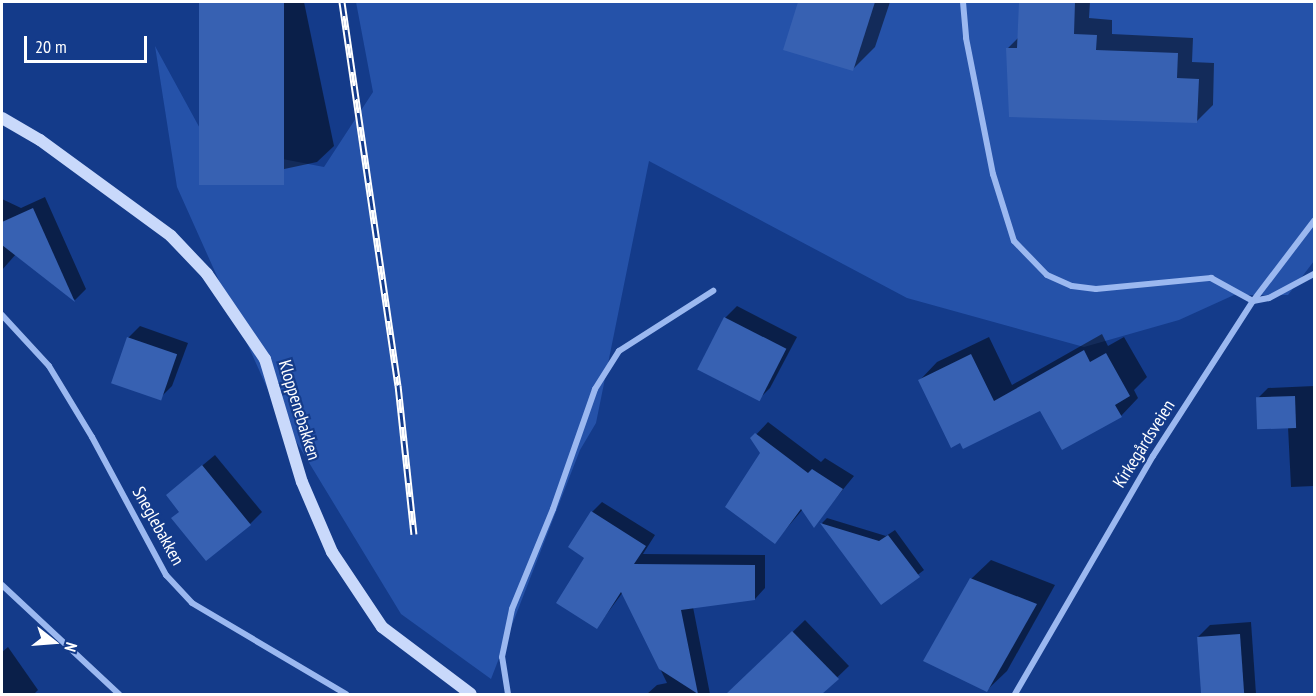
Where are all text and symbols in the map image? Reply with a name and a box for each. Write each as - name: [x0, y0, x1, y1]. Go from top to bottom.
- scale bar: [27, 24, 150, 62]
- text: 20 m: [35, 35, 67, 58]
- street label: Kloppenebakken: [274, 357, 324, 463]
- street label: Kirkegårdsveien: [1109, 396, 1179, 492]
- street label: Sneglebakken: [128, 483, 188, 569]
- north arrow: [24, 612, 84, 672]
- text: N: [60, 640, 82, 654]

